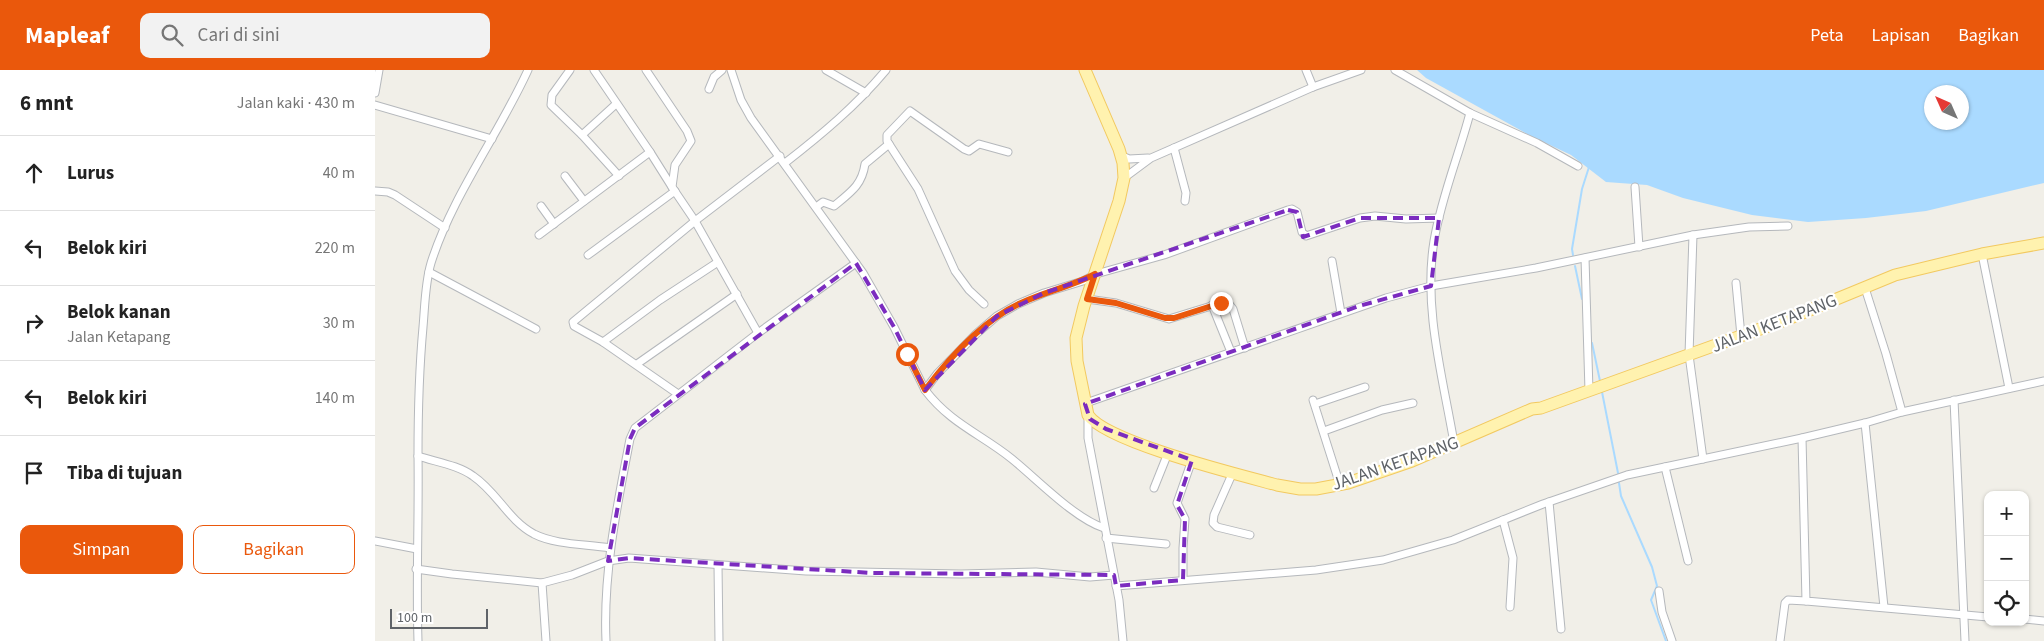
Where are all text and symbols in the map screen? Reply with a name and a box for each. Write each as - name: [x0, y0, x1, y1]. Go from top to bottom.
- search box: [140, 13, 490, 58]
- text: Mapleaf: [25, 18, 110, 53]
- icon: search: [158, 21, 186, 49]
- text: Cari di sini: [198, 22, 280, 49]
- text: Peta: [1810, 23, 1843, 48]
- text: Lapisan: [1871, 23, 1930, 48]
- text: Bagikan: [1958, 23, 2019, 48]
- north arrow: [1924, 85, 1969, 130]
- text: 6 mnt: [20, 88, 73, 118]
- text: Jalan kaki · 430 m: [237, 92, 355, 114]
- icon: ahead: [20, 159, 48, 187]
- text: Lurus: [67, 160, 114, 187]
- text: 40 m: [323, 162, 355, 184]
- icon: left: [20, 234, 48, 262]
- text: Belok kiri: [67, 235, 147, 262]
- text: 220 m: [315, 237, 355, 259]
- street label: JALAN KETAPANG: [1708, 288, 1841, 359]
- route end: [1210, 292, 1233, 315]
- text: Belok kanan: [67, 299, 171, 326]
- icon: right: [20, 309, 48, 337]
- text: 30 m: [323, 312, 355, 334]
- text: Jalan Ketapang: [67, 326, 170, 348]
- route start: [896, 343, 919, 366]
- icon: left: [20, 384, 48, 412]
- text: Belok kiri: [67, 385, 147, 412]
- text: 140 m: [315, 387, 355, 409]
- street label: JALAN KETAPANG: [1328, 430, 1462, 497]
- icon: arrive: [20, 459, 48, 487]
- text: Tiba di tujuan: [67, 460, 182, 487]
- map controls: [1984, 491, 2029, 626]
- button: +: [1984, 491, 2029, 536]
- button: Simpan: [20, 525, 183, 574]
- button: Bagikan: [193, 525, 355, 574]
- button: −: [1984, 536, 2029, 581]
- button: locate: [1984, 581, 2029, 626]
- scale bar: [390, 606, 487, 629]
- text: 100 m: [397, 608, 432, 628]

